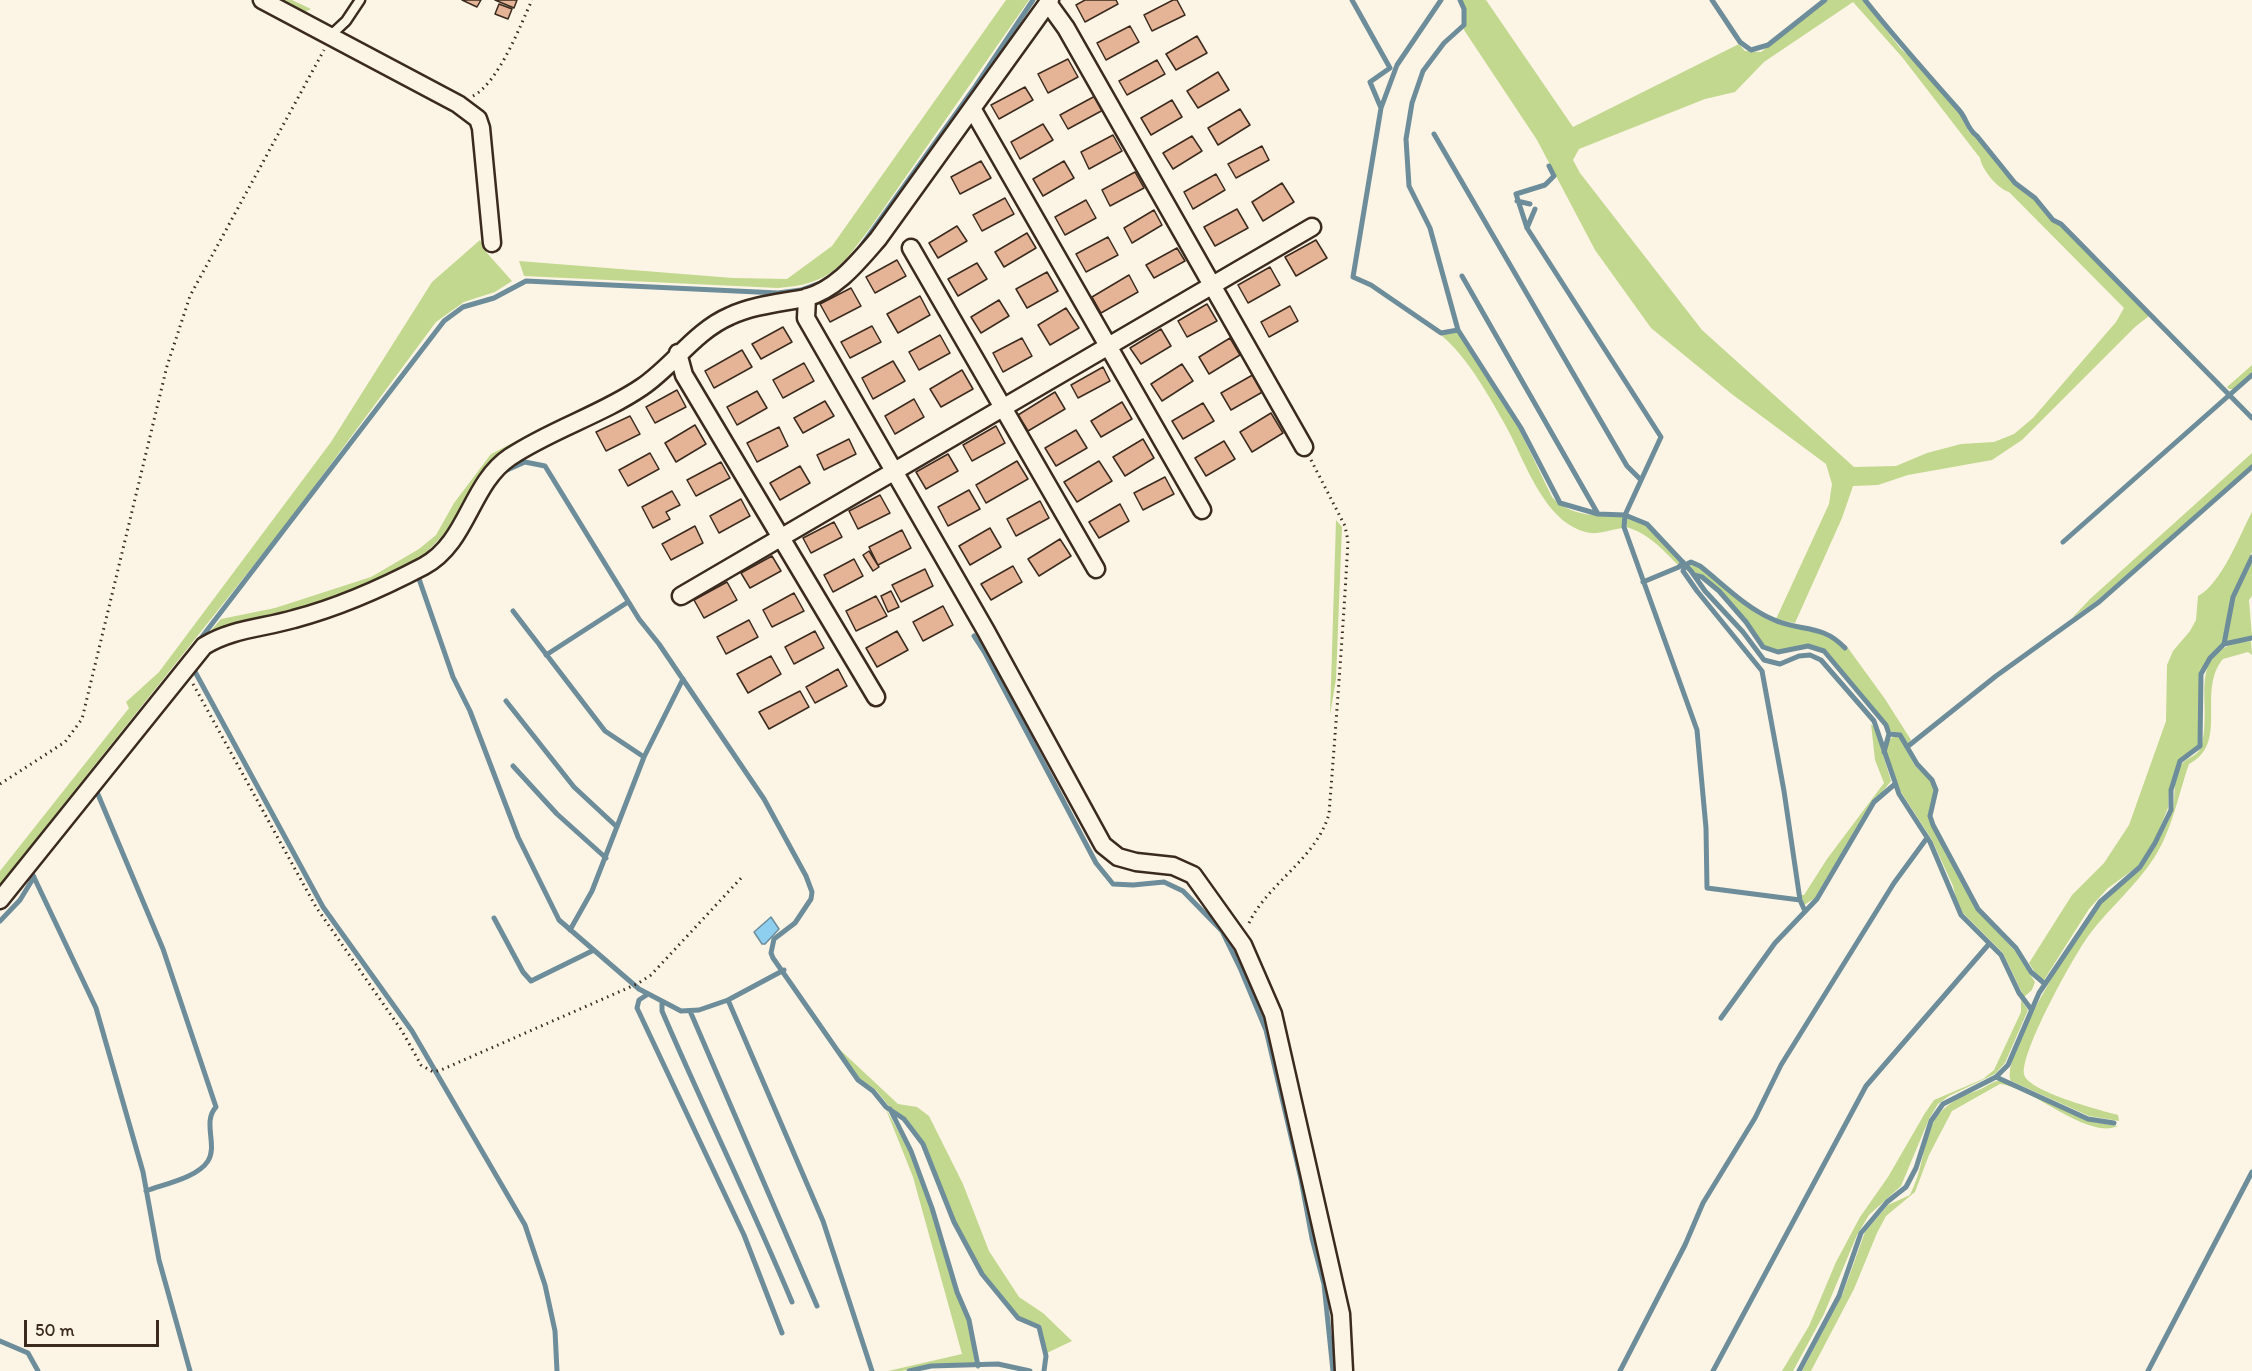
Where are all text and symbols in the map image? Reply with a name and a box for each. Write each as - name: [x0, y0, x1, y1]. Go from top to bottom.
- scale bar: [27, 1308, 162, 1346]
- text: 50 m: [35, 1319, 75, 1341]

